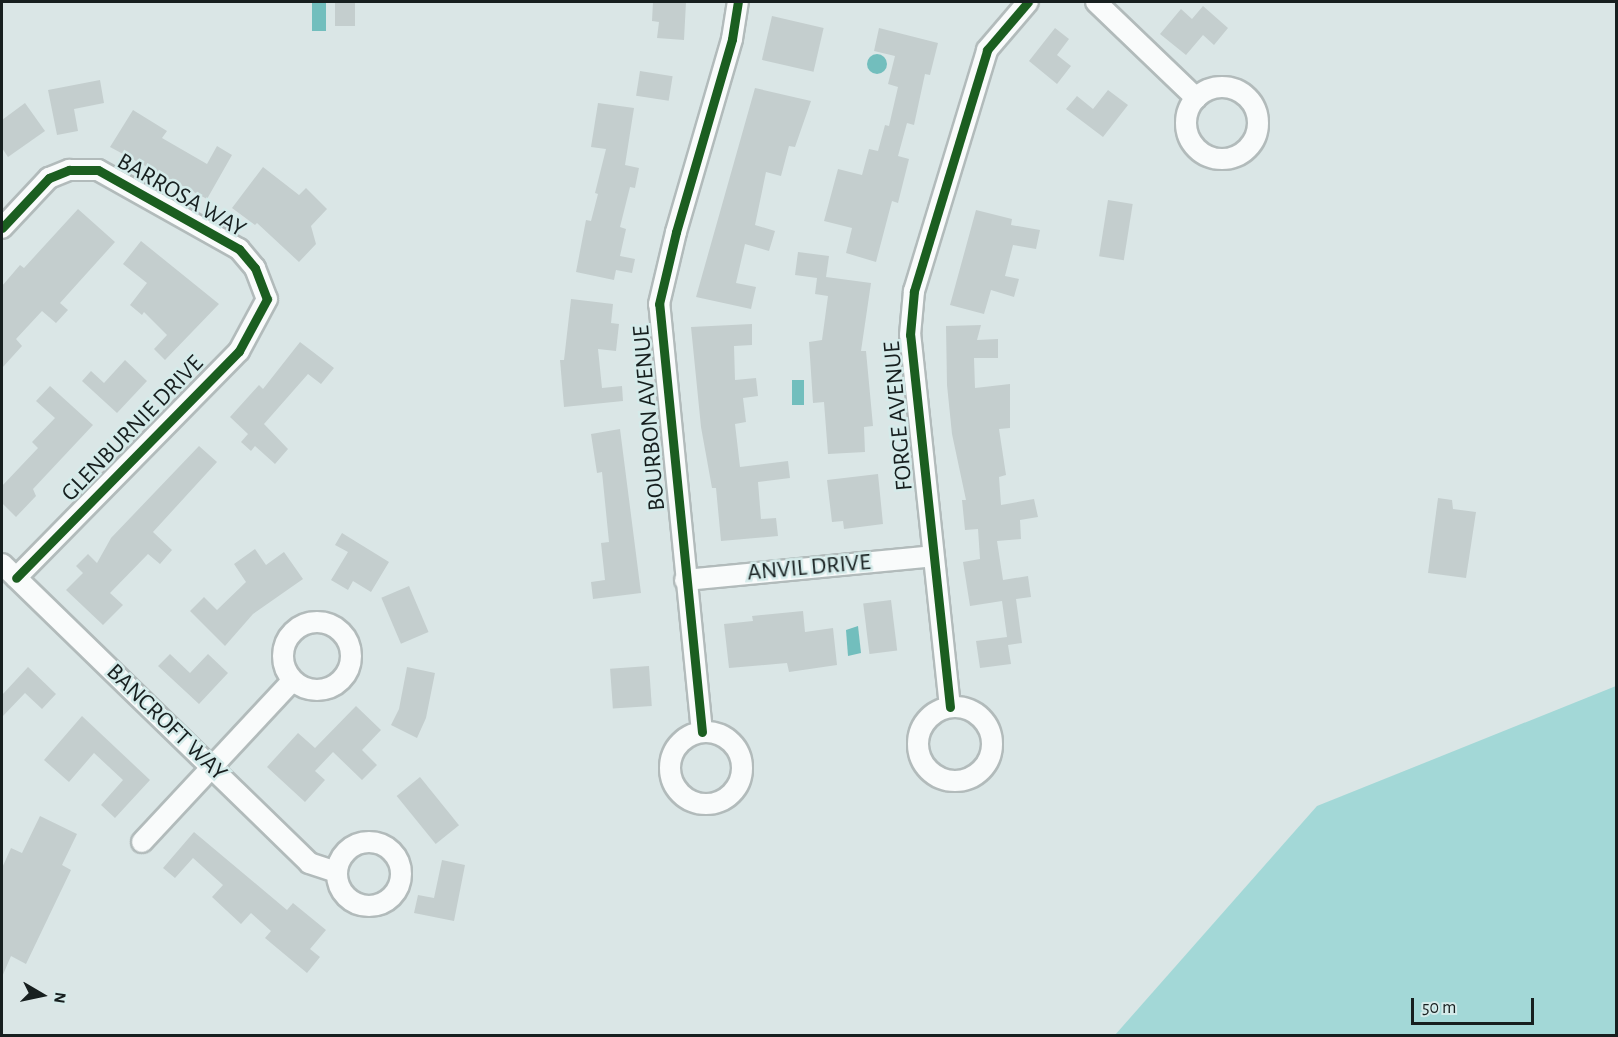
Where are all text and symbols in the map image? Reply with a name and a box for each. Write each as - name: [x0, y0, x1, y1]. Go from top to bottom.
- street label: BARROSA WAY: [112, 148, 250, 244]
- street label: BOURBON AVENUE: [628, 324, 672, 512]
- street label: FORGE AVENUE: [878, 340, 920, 492]
- street label: GLENBURNIE DRIVE: [56, 350, 210, 508]
- street label: ANVIL DRIVE: [746, 548, 872, 588]
- street label: BANCROFT WAY: [100, 658, 232, 788]
- north arrow: [12, 965, 72, 1025]
- scale bar: [1414, 986, 1537, 1024]
- text: N: [51, 991, 69, 1005]
- text: 50 m: [1422, 999, 1456, 1017]

